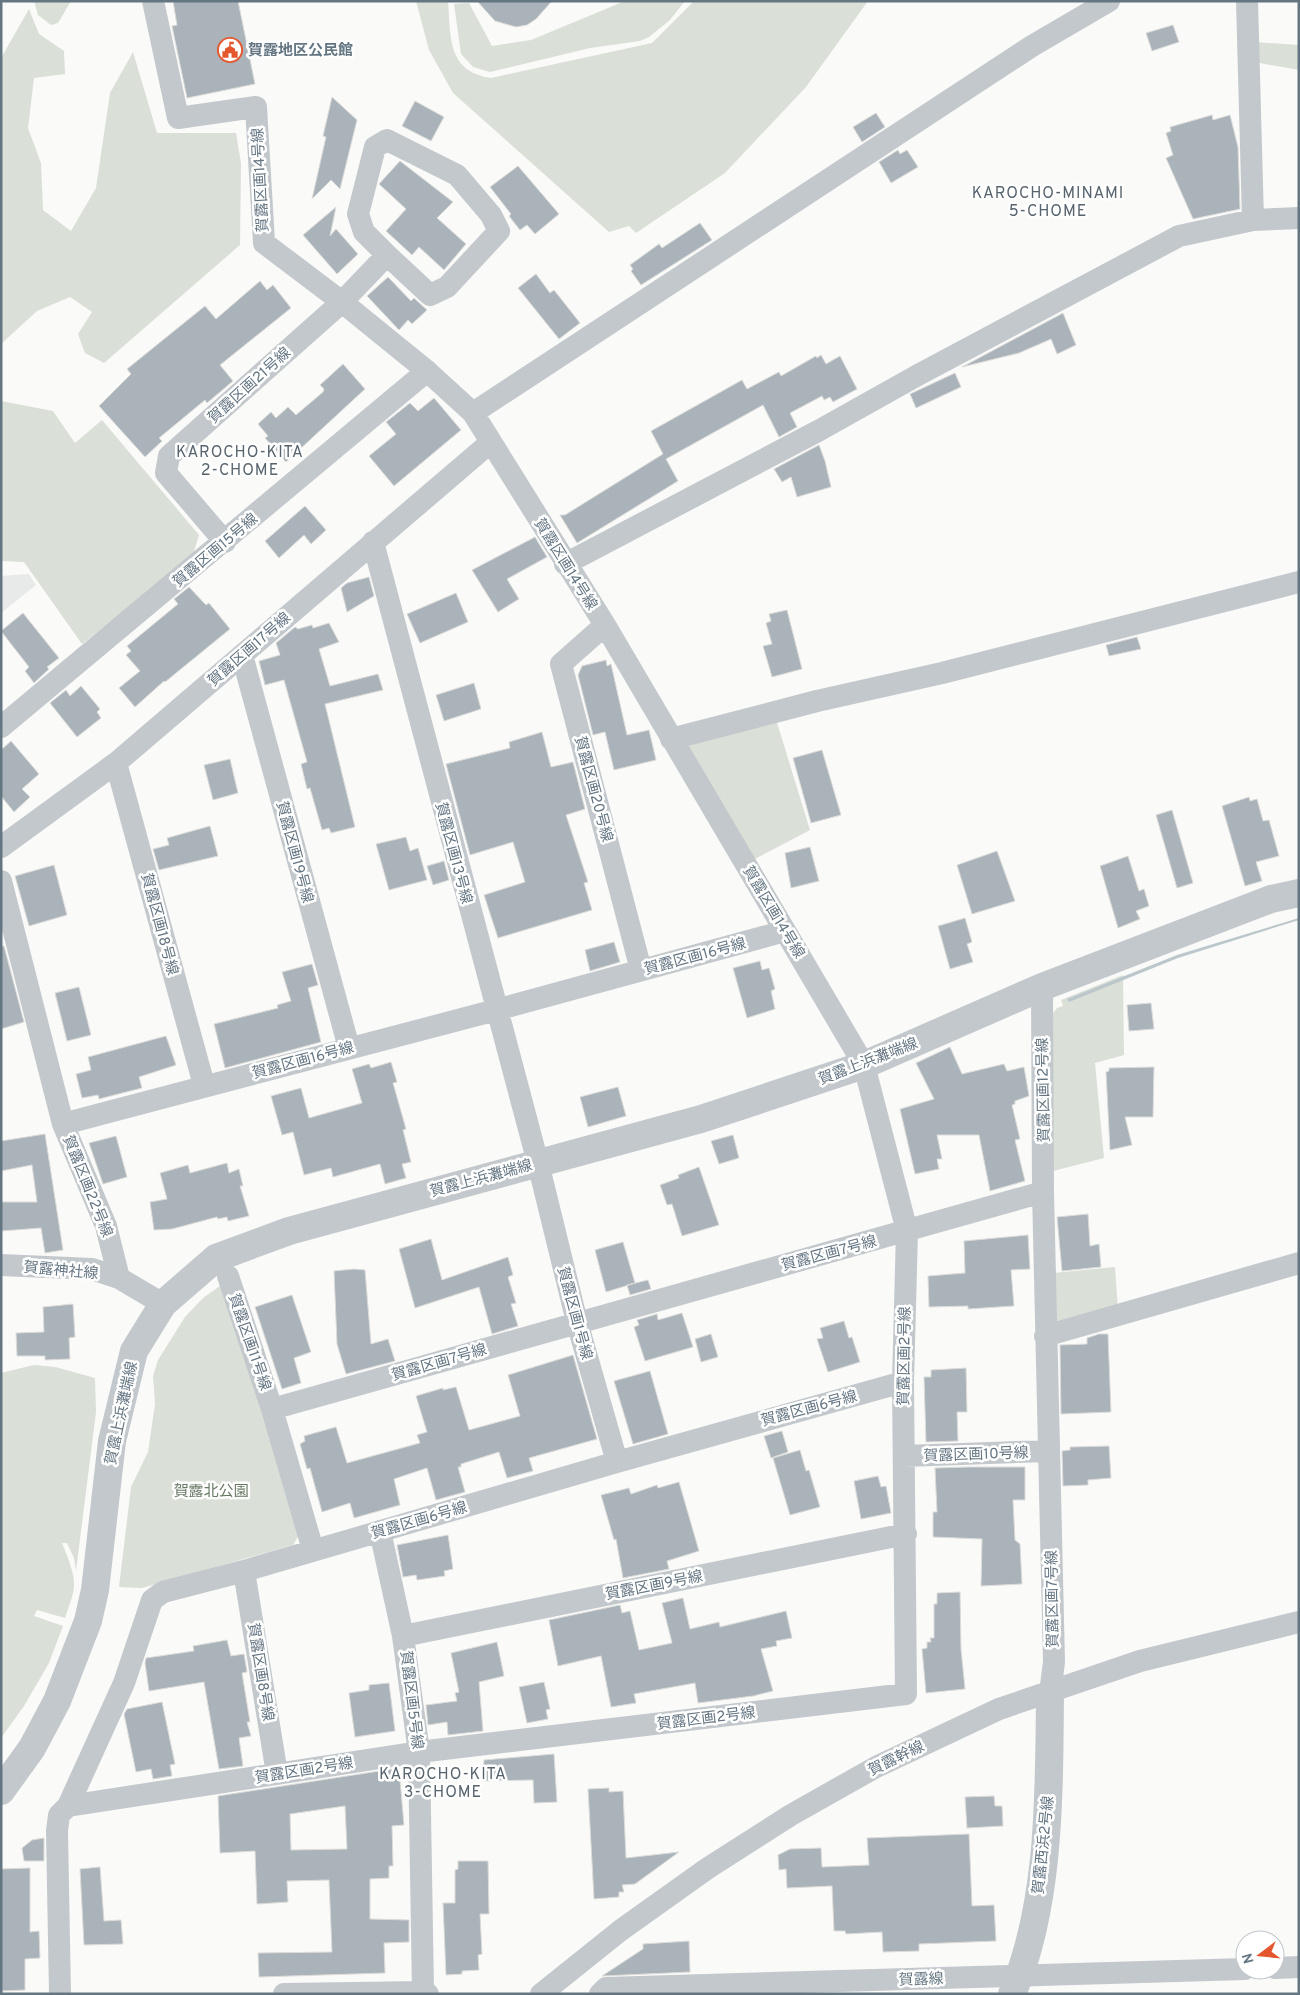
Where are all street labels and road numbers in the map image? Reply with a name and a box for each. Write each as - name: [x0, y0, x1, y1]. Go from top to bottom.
- street label: 賀露区画14号線: [249, 127, 274, 233]
- street label: 賀露区画21号線: [205, 344, 295, 428]
- street label: 賀露区画15号線: [170, 510, 262, 592]
- street label: 賀露区画14号線: [529, 515, 601, 614]
- street label: 賀露区画17号線: [205, 609, 295, 691]
- street label: 賀露区画20号線: [569, 734, 616, 844]
- street label: 賀露区画19号線: [271, 799, 316, 905]
- street label: 賀露区画13号線: [430, 800, 475, 906]
- street label: 賀露区画14号線: [738, 863, 808, 963]
- street label: 賀露区画18号線: [136, 871, 181, 977]
- street label: 賀露区画16号線: [642, 935, 748, 980]
- street label: 賀露上浜灘端線: [816, 1035, 921, 1090]
- street label: 賀露区画12号線: [1034, 1037, 1055, 1143]
- street label: 賀露区画16号線: [250, 1039, 356, 1084]
- street label: 賀露区画22号線: [58, 1133, 116, 1240]
- street label: 賀露上浜灘端線: [428, 1157, 535, 1202]
- street label: 賀露区画7号線: [780, 1233, 879, 1276]
- street label: 賀露神社線: [23, 1259, 99, 1284]
- street label: 賀露区画1号線: [552, 1265, 595, 1362]
- street label: 賀露区画11号線: [223, 1292, 274, 1393]
- street label: 賀露区画2号線: [895, 1306, 916, 1406]
- street label: 賀露区画7号線: [390, 1341, 489, 1386]
- street label: 賀露上浜灘端線: [102, 1360, 143, 1467]
- street label: 賀露区画6号線: [759, 1387, 860, 1431]
- street label: 賀露区画10号線: [923, 1444, 1029, 1467]
- street label: 賀露区画6号線: [369, 1499, 470, 1544]
- street label: 賀露区画7号線: [1043, 1550, 1064, 1648]
- street label: 賀露区画9号線: [604, 1568, 705, 1605]
- street label: 賀露区画8号線: [242, 1622, 277, 1723]
- street label: 賀露区画5号線: [395, 1650, 426, 1751]
- street label: 賀露区画2号線: [656, 1704, 757, 1735]
- street label: 賀露幹線: [866, 1738, 928, 1781]
- street label: 賀露区画2号線: [254, 1754, 355, 1789]
- street label: 賀露西浜2号線: [1030, 1795, 1059, 1895]
- street label: 賀露線: [898, 1970, 944, 1991]

